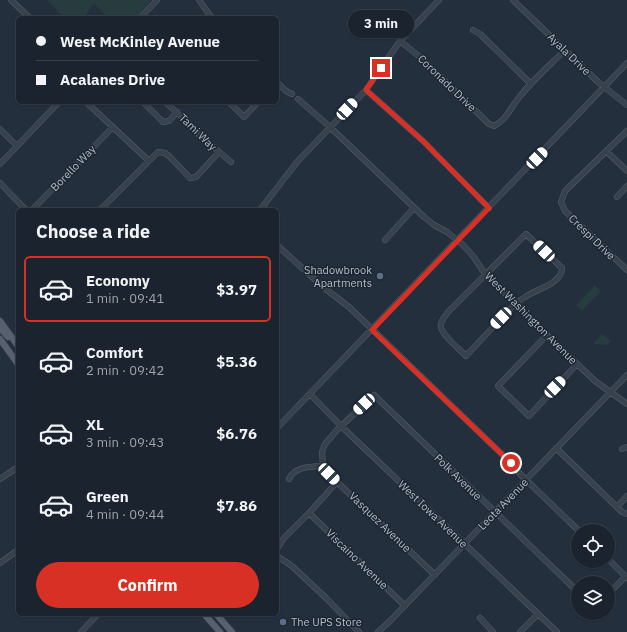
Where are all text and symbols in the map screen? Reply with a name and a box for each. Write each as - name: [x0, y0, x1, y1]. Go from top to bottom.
- callout: 3 min: [348, 10, 414, 38]
- text: 3 min: [364, 15, 398, 32]
- street label: Ayala Drive: [544, 30, 594, 78]
- text: West McKinley Avenue: [60, 32, 220, 51]
- street label: Coronado Drive: [415, 52, 479, 114]
- route end: [372, 59, 390, 77]
- text: Acalanes Drive: [60, 70, 165, 89]
- car: [334, 96, 360, 122]
- street label: Tami Way: [176, 111, 220, 154]
- street label: Borello Way: [47, 142, 99, 194]
- car: [524, 145, 550, 171]
- street label: Crespi Drive: [566, 211, 618, 263]
- text: Choose a ride: [36, 220, 150, 243]
- car: [531, 238, 557, 264]
- place label: Shadowbrook Apartments: [304, 263, 372, 290]
- street label: West Washington Avenue: [482, 269, 580, 367]
- icon: car: [38, 271, 74, 307]
- text: Economy: [86, 271, 150, 290]
- marker: Shadowbrook Apartments: [375, 271, 385, 281]
- text: $3.97: [216, 280, 257, 299]
- text: 1 min · 09:41: [86, 290, 164, 307]
- car: [488, 305, 514, 331]
- icon: car: [38, 343, 74, 379]
- text: Comfort: [86, 343, 143, 362]
- text: $5.36: [216, 352, 257, 371]
- text: 2 min · 09:42: [86, 362, 164, 379]
- car: [542, 374, 568, 400]
- car: [351, 391, 377, 417]
- icon: car: [38, 415, 74, 451]
- text: XL: [86, 415, 104, 434]
- text: $6.76: [216, 424, 257, 443]
- text: 3 min · 09:43: [86, 434, 164, 451]
- street label: Polk Avenue: [431, 451, 485, 503]
- route start: [502, 454, 520, 472]
- car: [316, 461, 342, 487]
- street label: Leota Avenue: [475, 475, 531, 533]
- street label: West Iowa Avenue: [395, 477, 471, 551]
- icon: car: [38, 487, 74, 523]
- text: Green: [86, 487, 129, 506]
- street label: Vasquez Avenue: [346, 489, 414, 555]
- text: $7.86: [216, 496, 257, 515]
- text: 4 min · 09:44: [86, 506, 164, 523]
- map controls: [571, 524, 615, 620]
- button: locate: [571, 524, 615, 568]
- street label: Viscaino Avenue: [323, 526, 391, 592]
- button: Confirm: [36, 562, 259, 608]
- button: layers: [571, 576, 615, 620]
- place label: The UPS Store: [291, 615, 362, 629]
- marker: The UPS Store: [278, 617, 288, 627]

